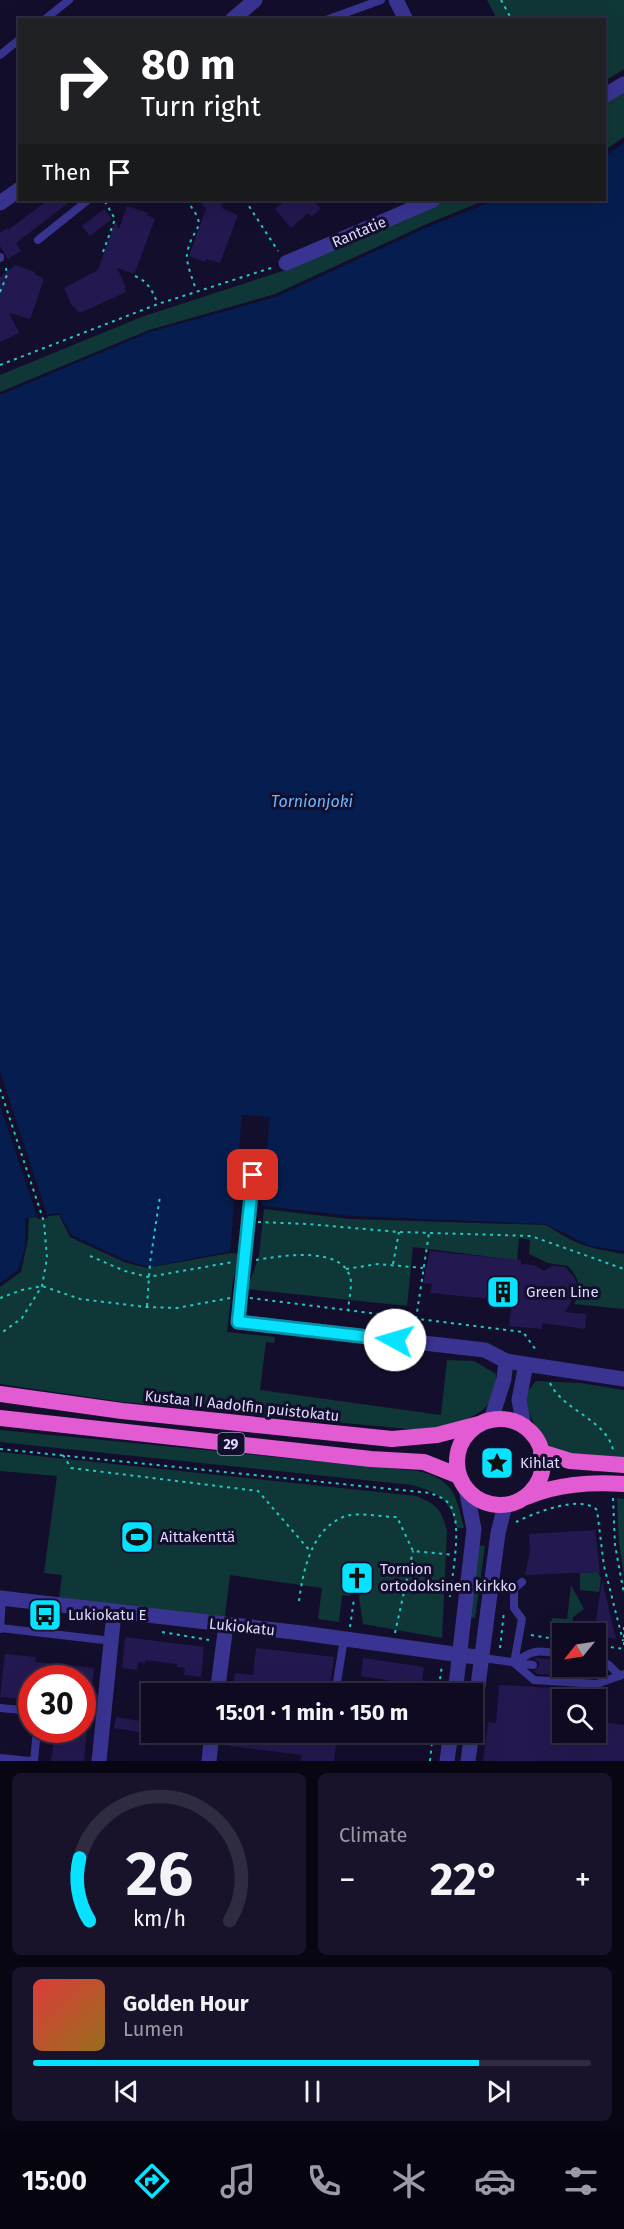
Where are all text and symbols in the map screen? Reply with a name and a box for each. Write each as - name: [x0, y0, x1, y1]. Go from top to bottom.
- text: 80 m: [141, 40, 235, 90]
- icon: right: [42, 42, 120, 120]
- text: Turn right: [141, 91, 261, 123]
- icon: arrive: [103, 156, 136, 189]
- text: Then: [42, 159, 91, 186]
- street label: Rantatie: [329, 213, 389, 251]
- water label: Tornionjoki: [271, 792, 353, 811]
- pin: [227, 1149, 278, 1200]
- icon: arrive: [236, 1158, 269, 1191]
- building icon: Green Line: [485, 1274, 521, 1310]
- place label: Green Line: [526, 1283, 599, 1301]
- position arrow: [363, 1308, 427, 1372]
- street label: Kustaa II Aadolfin puistokatu: [144, 1387, 340, 1425]
- road number: 29: [218, 1433, 244, 1455]
- place icon: Kihlat: [479, 1445, 515, 1481]
- place label: Kihlat: [520, 1454, 560, 1472]
- sports icon: Aittakenttä: [119, 1519, 155, 1555]
- place label: Aittakenttä: [160, 1528, 235, 1546]
- church icon: Tornion ortodoksinen kirkko: [339, 1560, 375, 1596]
- place label: Tornion ortodoksinen kirkko: [380, 1560, 517, 1595]
- bus stop icon: Lukiokatu E: [27, 1597, 63, 1633]
- place label: Lukiokatu E: [68, 1606, 146, 1624]
- street label: Lukiokatu: [208, 1615, 276, 1639]
- north arrow: [552, 1623, 606, 1677]
- map controls: [552, 1623, 606, 1743]
- speed limit sign: 30: [18, 1665, 96, 1743]
- button: search: [552, 1689, 606, 1743]
- text: 15:01 · 1 min · 150 m: [216, 1699, 408, 1726]
- text: Climate: [339, 1823, 407, 1847]
- text: 26: [125, 1837, 193, 1912]
- text: 22°: [430, 1853, 500, 1907]
- text: −: [339, 1860, 356, 1900]
- text: +: [575, 1860, 591, 1900]
- text: km/h: [132, 1906, 186, 1932]
- text: Golden Hour: [123, 1990, 249, 2017]
- text: Lumen: [123, 2017, 184, 2041]
- icon: previous: [110, 2075, 143, 2108]
- icon: pause: [296, 2075, 329, 2108]
- icon: next: [482, 2075, 515, 2108]
- icon: directions: [131, 2160, 173, 2202]
- icon: music: [217, 2160, 259, 2202]
- icon: phone: [303, 2160, 345, 2202]
- icon: climate: [388, 2160, 430, 2202]
- icon: car: [474, 2160, 516, 2202]
- icon: filters: [560, 2160, 602, 2202]
- text: 15:00: [22, 2165, 87, 2197]

